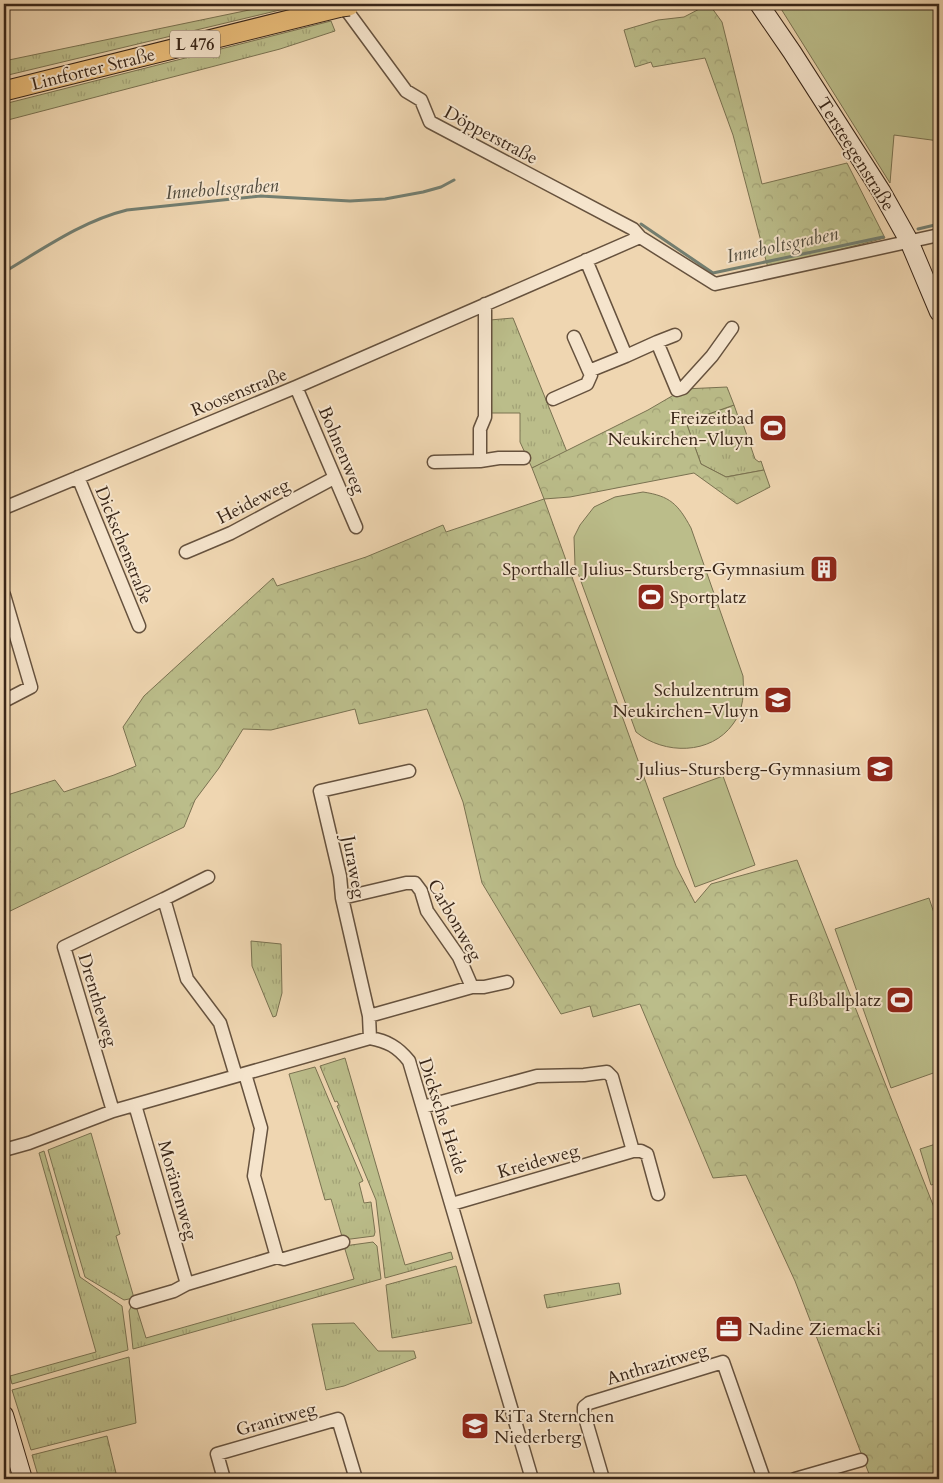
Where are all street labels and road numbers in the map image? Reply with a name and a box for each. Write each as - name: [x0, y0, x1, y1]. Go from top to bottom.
- road number: L 476: [170, 31, 220, 58]
- street label: Lintforter Straße: [29, 42, 158, 97]
- street label: Tersteegenstraße: [811, 93, 900, 216]
- street label: Döpperstraße: [439, 100, 542, 171]
- street label: Roosenstraße: [188, 362, 291, 423]
- street label: Bohnenweg: [312, 402, 372, 499]
- street label: Heideweg: [212, 472, 295, 530]
- street label: Dickschenstraße: [89, 483, 159, 608]
- street label: Juraweg: [335, 831, 371, 901]
- street label: Carbonweg: [421, 875, 488, 966]
- street label: Drentheweg: [72, 951, 124, 1051]
- street label: Dicksche Heide: [412, 1055, 473, 1177]
- street label: Moränenweg: [151, 1137, 204, 1244]
- street label: Kreideweg: [494, 1138, 583, 1185]
- street label: Anthrazitweg: [604, 1337, 712, 1392]
- street label: Granitweg: [233, 1396, 320, 1443]

